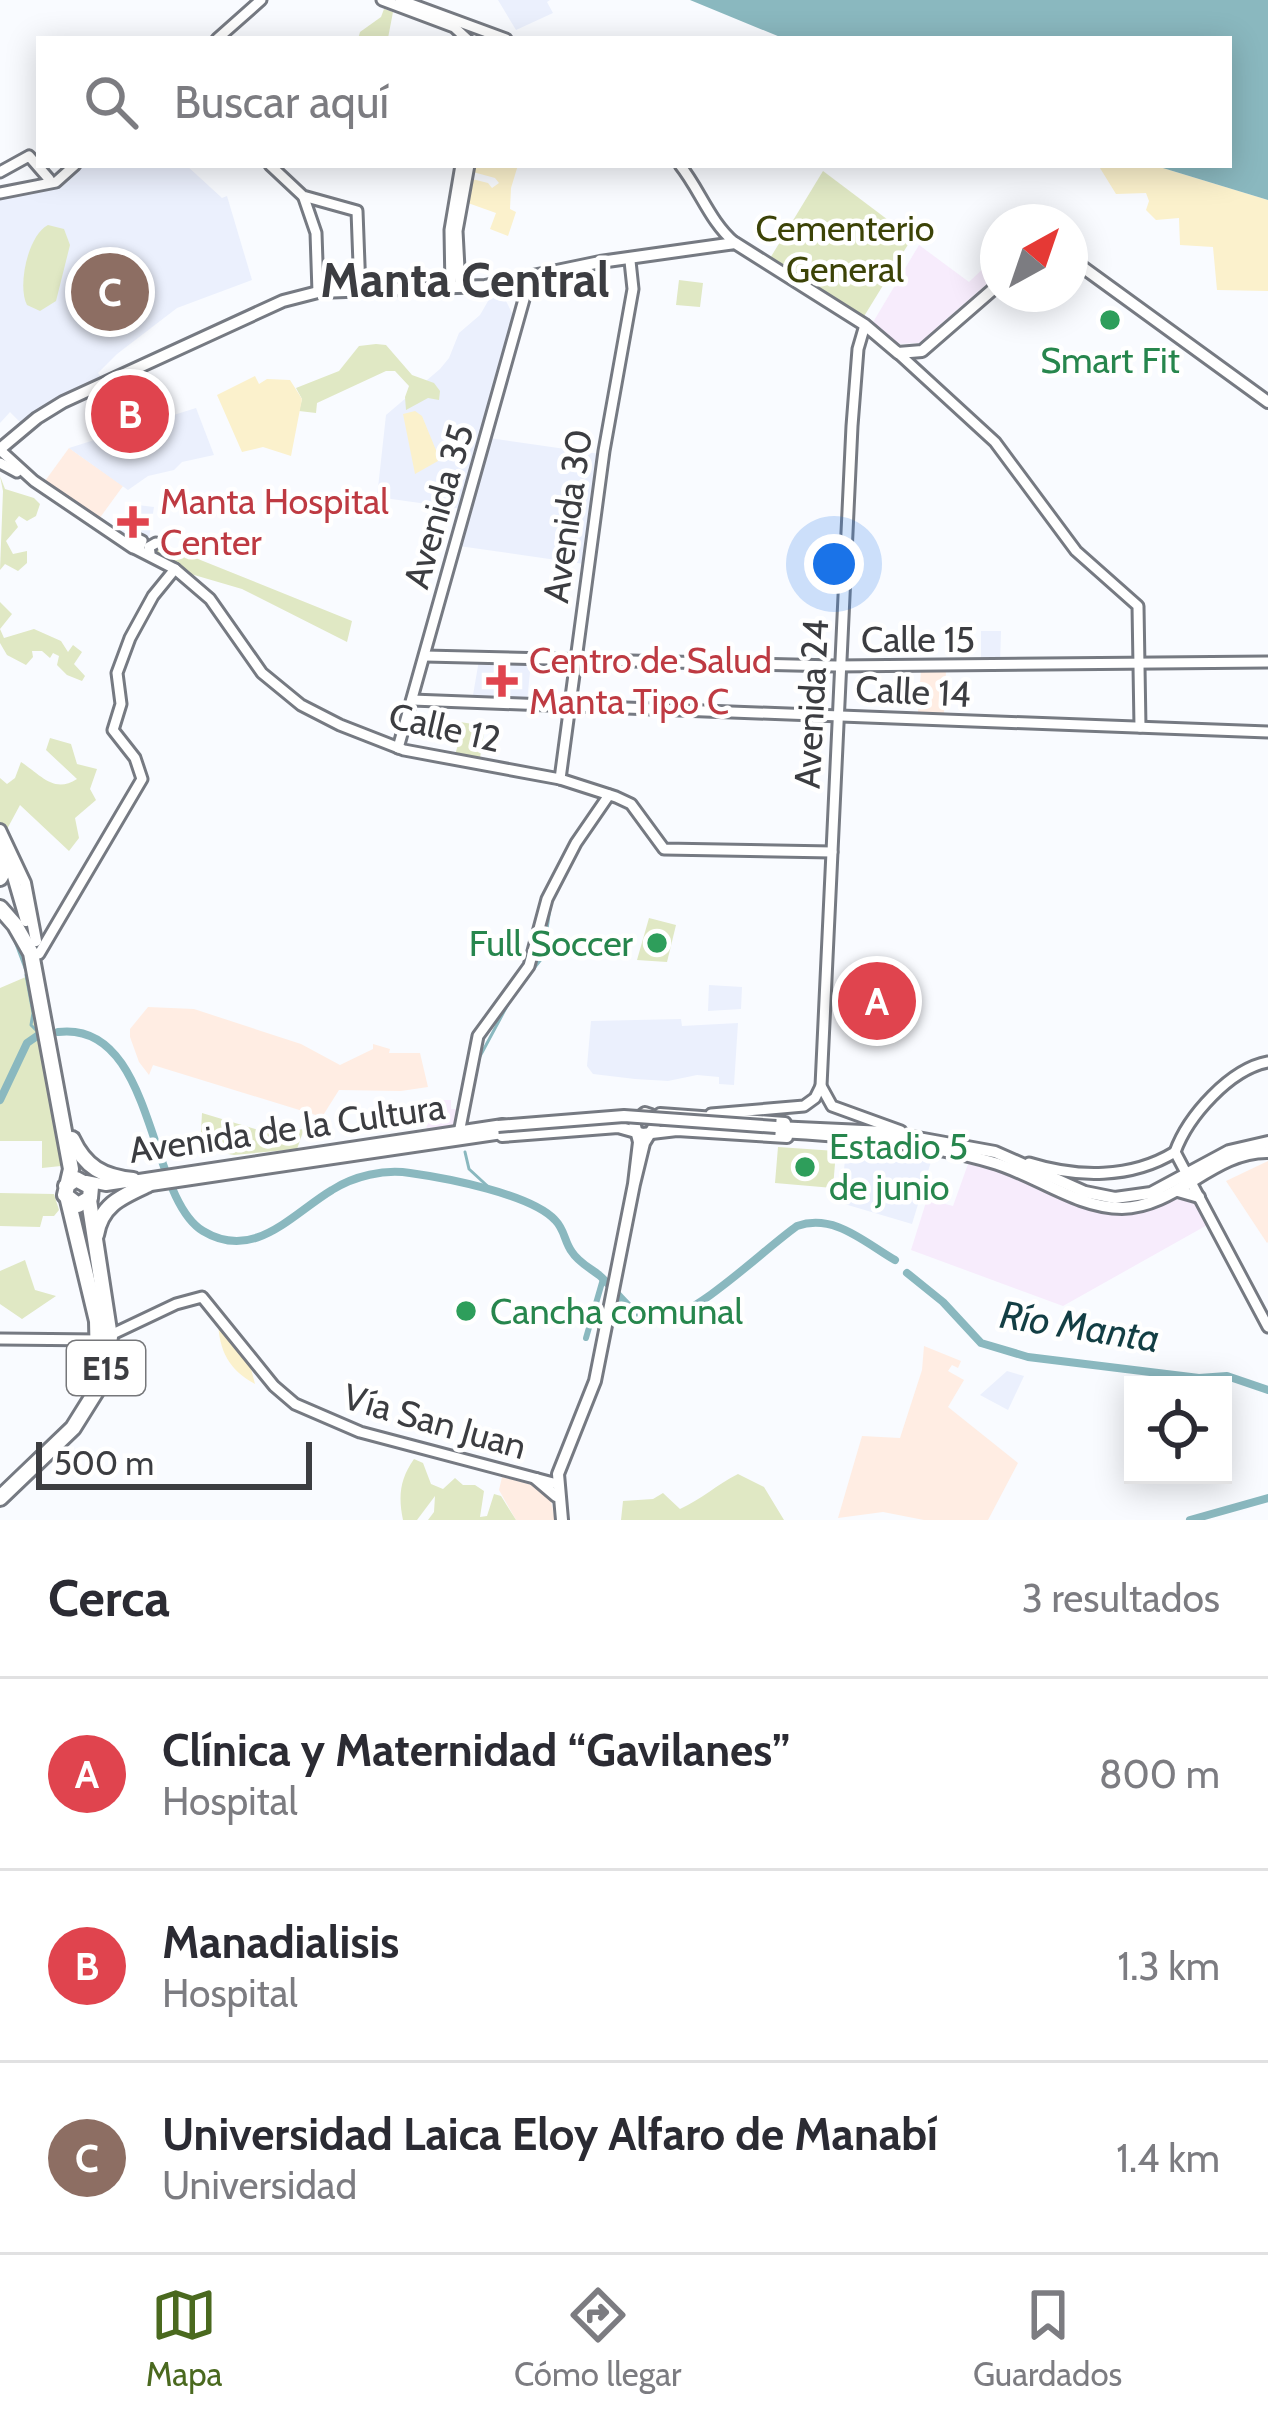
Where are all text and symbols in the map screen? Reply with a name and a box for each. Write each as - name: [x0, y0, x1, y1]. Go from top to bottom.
- search box: [36, 36, 1232, 168]
- icon: search: [78, 69, 144, 135]
- text: Buscar aquí: [174, 75, 389, 129]
- north arrow: [980, 204, 1088, 312]
- park label: Cementerio General: [755, 206, 935, 291]
- pin: C: [71, 247, 149, 337]
- district label: Manta Central: [320, 251, 610, 309]
- marker: Smart Fit: [1097, 307, 1123, 333]
- place label: Smart Fit: [1040, 338, 1180, 382]
- pin: B: [91, 369, 169, 459]
- street label: Avenida 35: [394, 419, 482, 593]
- street label: Avenida 30: [533, 427, 601, 605]
- place label: Manta Hospital Center: [160, 479, 389, 564]
- marker: Manta Hospital Center: [117, 506, 149, 538]
- your location: [804, 534, 864, 594]
- street label: Calle 15: [861, 617, 975, 661]
- street label: Avenida 24: [785, 618, 837, 790]
- place label: Centro de Salud Manta Tipo C: [529, 638, 772, 723]
- marker: Centro de Salud Manta Tipo C: [486, 665, 518, 697]
- street label: Calle 14: [854, 666, 972, 716]
- street label: Calle 12: [385, 693, 505, 761]
- place label: Full Soccer: [469, 921, 634, 965]
- marker: Full Soccer: [644, 930, 670, 956]
- pin: A: [838, 956, 916, 1046]
- street label: Avenida de la Cultura: [126, 1084, 448, 1172]
- place label: Estadio 5 de junio: [829, 1124, 968, 1209]
- marker: Estadio 5 de junio: [792, 1154, 818, 1180]
- place label: Cancha comunal: [490, 1289, 744, 1333]
- water label: Río Manta: [997, 1290, 1163, 1362]
- marker: Cancha comunal: [453, 1298, 479, 1324]
- road number: E15: [67, 1341, 145, 1395]
- street label: Vía San Juan: [339, 1374, 531, 1468]
- map controls: [1124, 1376, 1232, 1484]
- button: locate: [1124, 1376, 1232, 1484]
- scale bar: [36, 1436, 312, 1489]
- text: 500 m: [54, 1443, 154, 1483]
- text: Cerca: [48, 1567, 170, 1629]
- text: 3 resultados: [1022, 1574, 1220, 1622]
- text: Clínica y Maternidad “Gavilanes”: [162, 1723, 790, 1777]
- text: A: [75, 1750, 99, 1798]
- text: 800 m: [1099, 1750, 1220, 1798]
- text: Hospital: [162, 1777, 298, 1825]
- text: Manadialisis: [162, 1915, 399, 1969]
- text: B: [75, 1942, 99, 1990]
- text: 1.3 km: [1118, 1942, 1220, 1990]
- text: Hospital: [162, 1969, 298, 2017]
- text: Universidad Laica Eloy Alfaro de Manabí: [162, 2107, 938, 2161]
- text: C: [75, 2134, 99, 2182]
- text: 1.4 km: [1116, 2134, 1220, 2182]
- text: Universidad: [162, 2161, 357, 2209]
- tab: Mapa: [146, 2282, 222, 2394]
- tab: Cómo llegar: [514, 2282, 681, 2394]
- tab: Guardados: [973, 2282, 1122, 2394]

